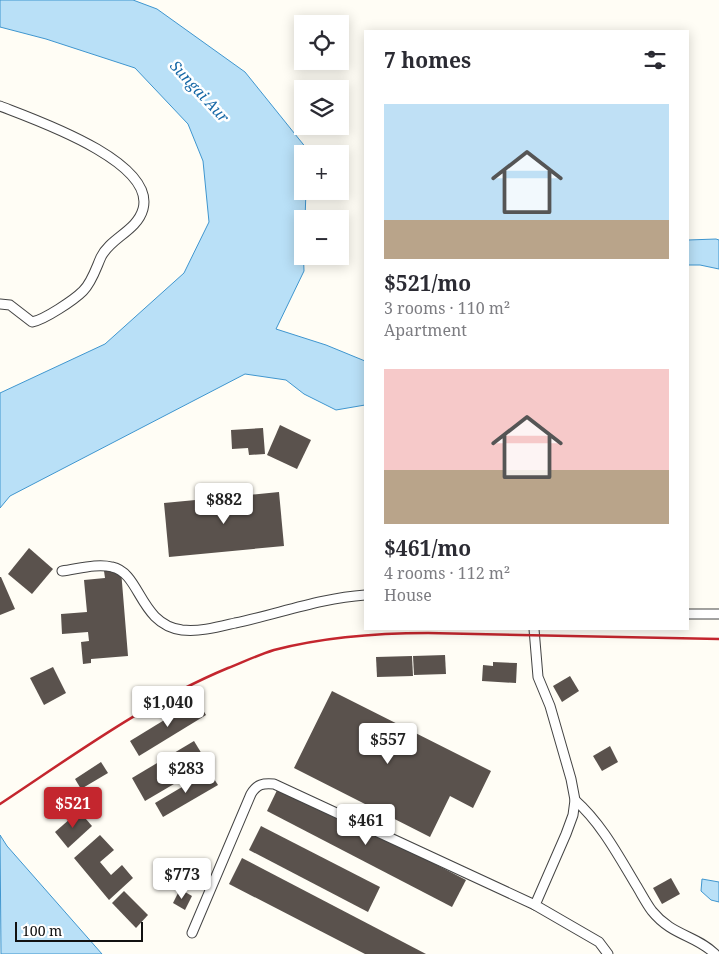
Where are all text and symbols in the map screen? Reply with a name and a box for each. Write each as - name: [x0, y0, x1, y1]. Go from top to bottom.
- map controls: [294, 15, 349, 265]
- button: locate: [294, 15, 349, 70]
- text: 7 homes: [384, 46, 471, 74]
- icon: filters: [641, 46, 669, 74]
- water label: Sungai Aur: [166, 56, 235, 127]
- button: layers: [294, 80, 349, 135]
- icon: home: [482, 137, 572, 227]
- button: +: [294, 145, 349, 200]
- button: −: [294, 210, 349, 265]
- text: $521/mo: [384, 269, 471, 297]
- text: 3 rooms · 110 m²: [384, 297, 510, 319]
- text: Apartment: [384, 319, 467, 341]
- icon: home: [482, 402, 572, 492]
- pin: $882: [194, 482, 254, 525]
- text: $882: [206, 488, 242, 510]
- text: $461/mo: [384, 534, 471, 562]
- text: 4 rooms · 112 m²: [384, 562, 510, 584]
- text: House: [384, 584, 432, 606]
- pin: $1,040: [127, 686, 209, 728]
- text: $1,040: [143, 691, 193, 713]
- pin: $557: [358, 722, 418, 765]
- text: $557: [370, 728, 406, 750]
- pin: $283: [156, 752, 216, 794]
- text: $283: [168, 757, 204, 779]
- pin: $521: [43, 786, 103, 829]
- text: $521: [55, 792, 91, 814]
- pin: $461: [336, 804, 396, 846]
- text: $461: [348, 809, 384, 831]
- pin: $773: [152, 858, 212, 900]
- text: $773: [164, 863, 200, 885]
- scale bar: [15, 919, 142, 942]
- text: 100 m: [22, 921, 62, 940]

